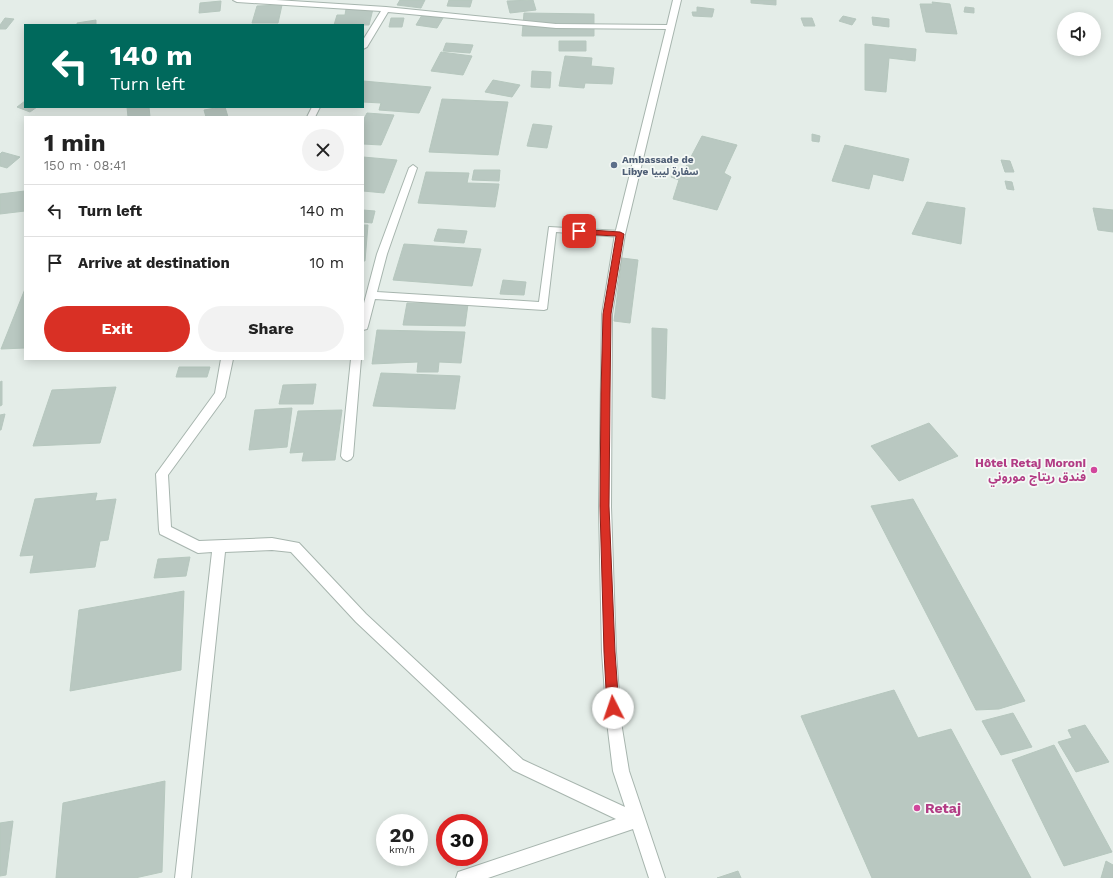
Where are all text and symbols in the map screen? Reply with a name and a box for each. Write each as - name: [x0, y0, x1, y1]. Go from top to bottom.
- map controls: [1057, 12, 1101, 56]
- button: sound: [1057, 12, 1101, 56]
- text: 140 m: [110, 39, 193, 72]
- icon: left: [44, 40, 96, 92]
- text: Turn left: [110, 73, 185, 94]
- text: 1 min: [44, 129, 106, 157]
- button: close: [302, 129, 344, 171]
- place label: Ambassade de Libye سفارة ليبيا: [622, 154, 699, 178]
- text: 150 m · 08:41: [44, 158, 126, 173]
- marker: Ambassade de Libye سفارة ليبيا: [609, 160, 619, 170]
- icon: left: [44, 200, 66, 222]
- text: Turn left: [78, 202, 142, 220]
- text: 140 m: [300, 202, 344, 220]
- pin: [562, 214, 596, 248]
- icon: arrive: [568, 220, 590, 242]
- icon: arrive: [44, 252, 66, 274]
- text: Arrive at destination: [78, 254, 230, 272]
- text: 10 m: [309, 254, 344, 272]
- button: Exit: [44, 306, 190, 352]
- button: Share: [198, 306, 344, 352]
- place label: Hôtel Retaj Moroni فندق ريتاج موروني: [975, 456, 1086, 487]
- marker: Hôtel Retaj Moroni فندق ريتاج موروني: [1089, 465, 1099, 475]
- position arrow: [592, 687, 634, 729]
- place label: Retaj: [925, 800, 961, 816]
- marker: Retaj: [912, 803, 922, 813]
- speed limit sign: 30: [436, 814, 488, 866]
- text: 20: [390, 823, 414, 847]
- text: km/h: [389, 844, 415, 855]

